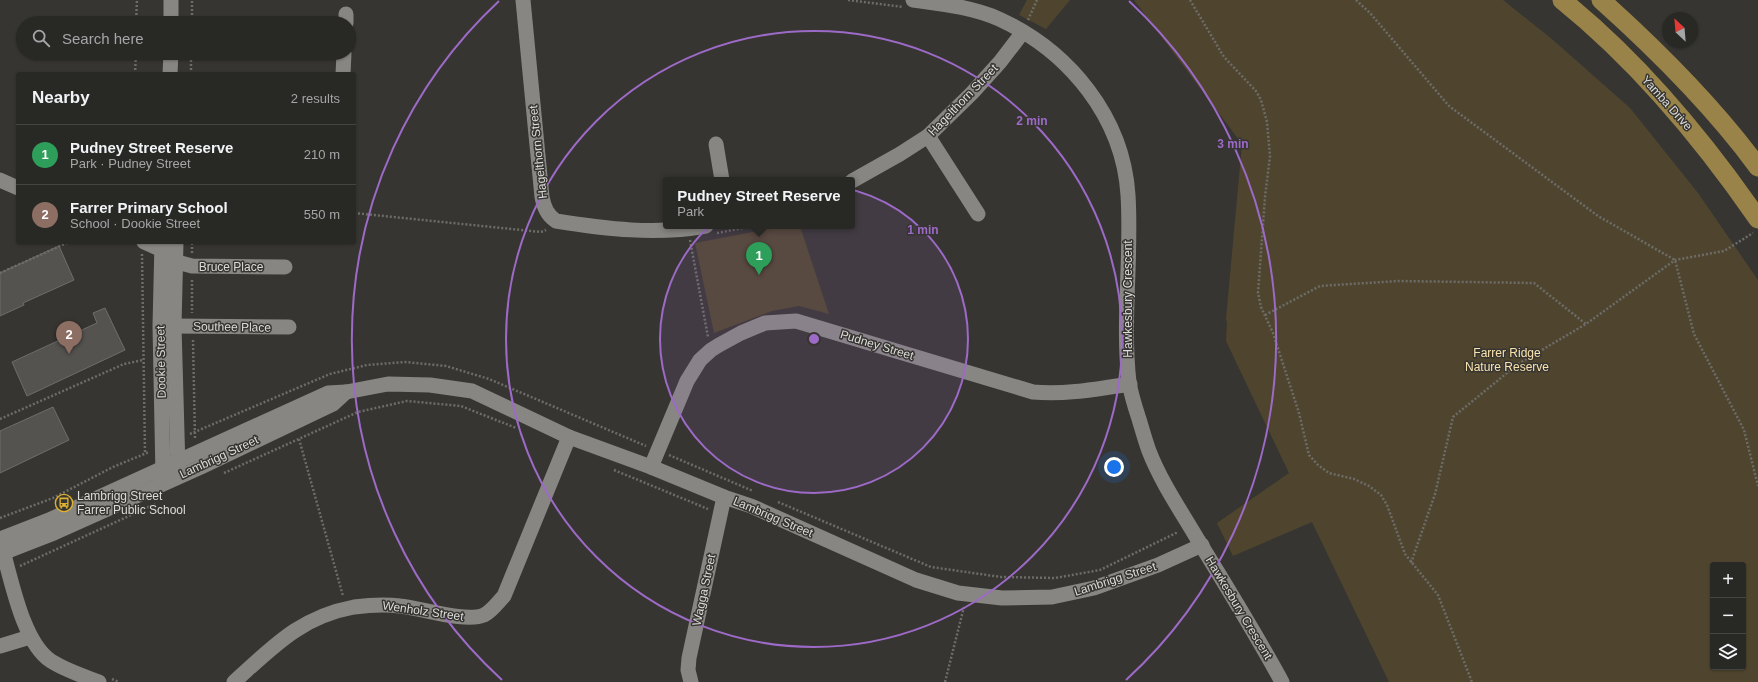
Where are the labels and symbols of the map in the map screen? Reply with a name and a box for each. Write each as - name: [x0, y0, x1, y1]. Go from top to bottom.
- north arrow: [1662, 12, 1698, 48]
- street label: Hagelthorn Street: [925, 61, 1001, 139]
- street label: Yamba Drive: [1639, 73, 1695, 133]
- street label: Hagelthorn Street: [526, 104, 550, 200]
- text: 2 min: [1016, 114, 1048, 128]
- text: 3 min: [1217, 137, 1249, 151]
- text: 1 min: [907, 223, 939, 237]
- street label: Hawkesbury Crescent: [1121, 240, 1135, 358]
- pin: 1: [746, 242, 772, 275]
- street label: Bruce Place: [199, 260, 264, 274]
- street label: Southee Place: [193, 319, 271, 335]
- pin: 2: [56, 321, 82, 354]
- street label: Dookie Street: [153, 325, 169, 398]
- street label: Pudney Street: [839, 327, 916, 363]
- centre of rings: [807, 332, 821, 346]
- park label: Farrer Ridge Nature Reserve: [1465, 346, 1549, 374]
- street label: Lambrigg Street: [177, 432, 261, 481]
- your location: [1104, 457, 1124, 477]
- place label: Lambrigg Street Farrer Public School: [77, 489, 186, 517]
- bus stop icon: Lambrigg Street Farrer Public School: [54, 493, 74, 513]
- street label: Lambrigg Street: [731, 494, 816, 540]
- street label: Wagga Street: [690, 552, 719, 627]
- street label: Hawkesbury Crescent: [1203, 554, 1276, 662]
- street label: Lambrigg Street: [1072, 559, 1158, 599]
- street label: Wenholz Street: [382, 598, 465, 624]

